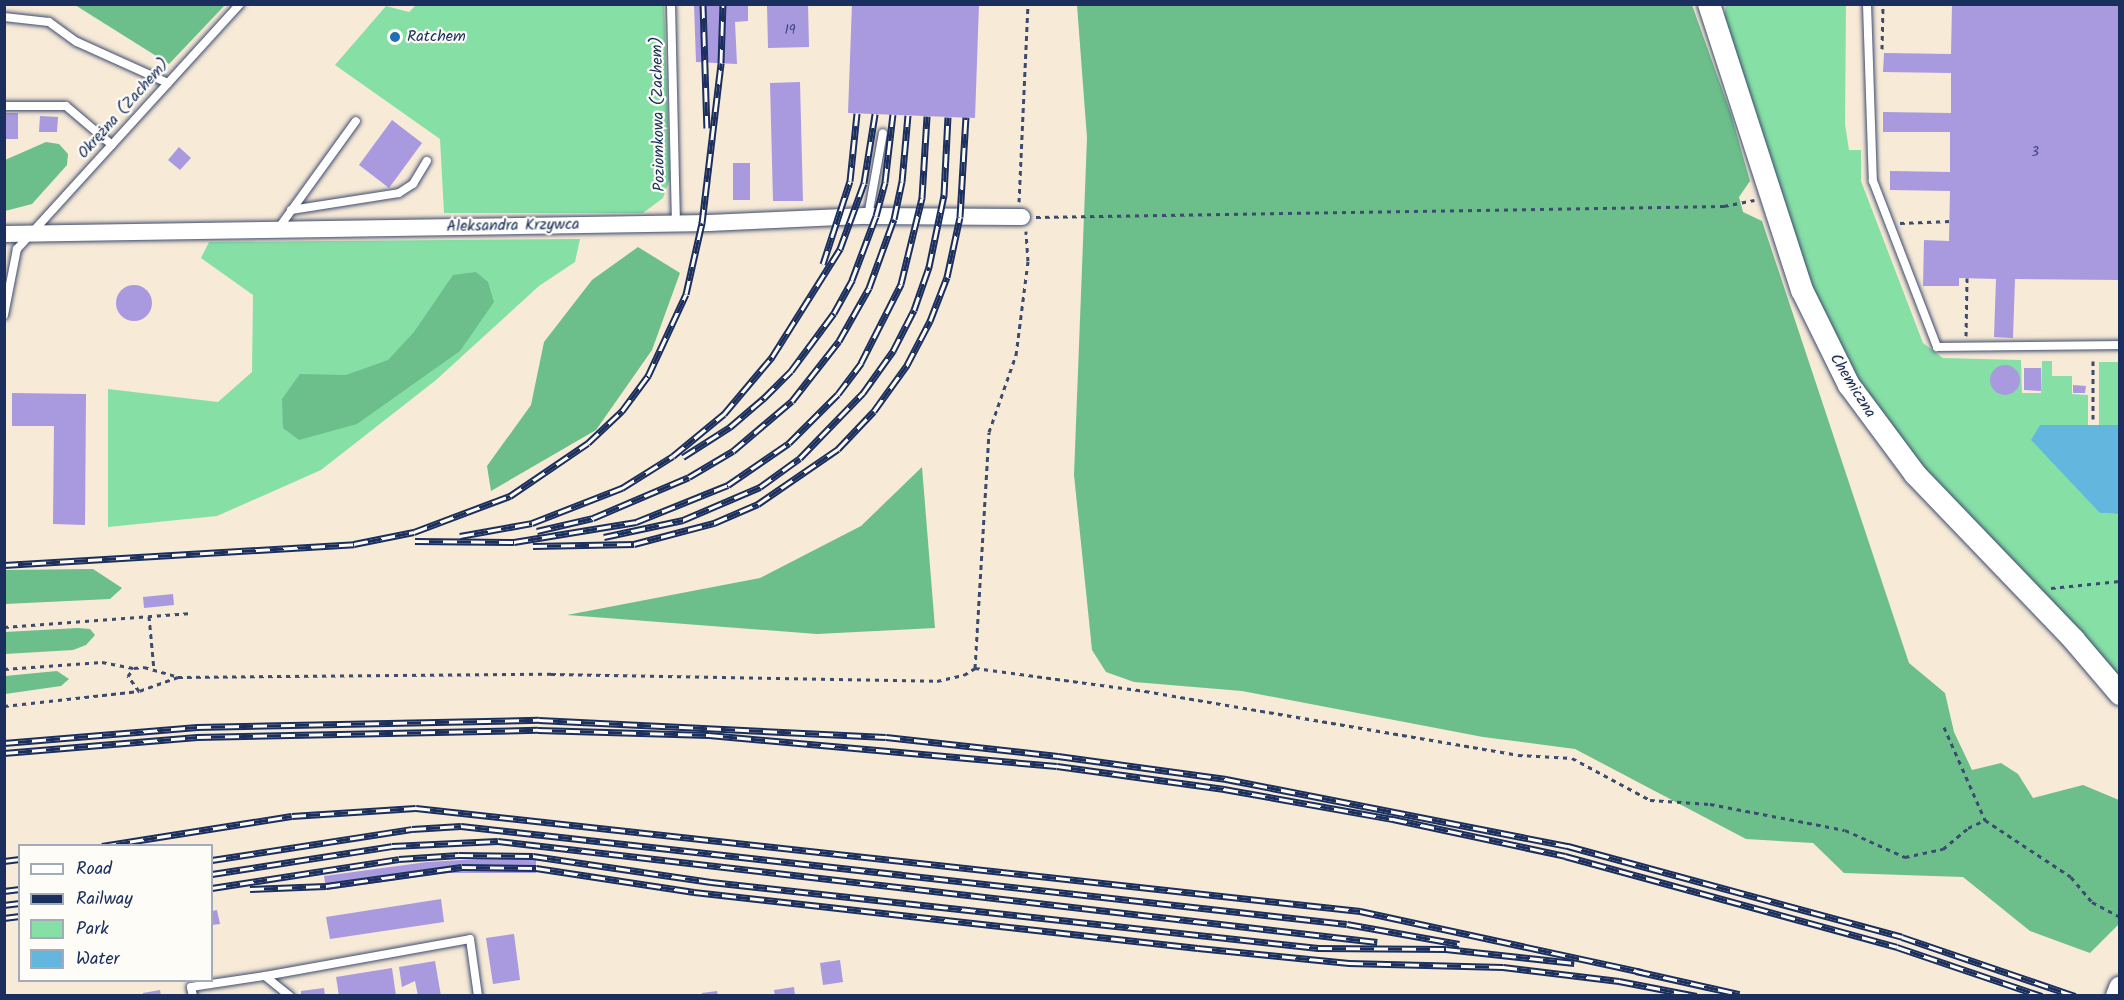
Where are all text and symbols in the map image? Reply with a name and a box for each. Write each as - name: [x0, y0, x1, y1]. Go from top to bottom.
- house number: 19: [784, 22, 796, 38]
- place label: Ratchem: [407, 27, 466, 47]
- marker: Ratchem: [388, 30, 402, 44]
- street label: Poziomkowa (Zachem): [648, 36, 670, 192]
- street label: Okrężna (Zachem): [74, 55, 174, 163]
- house number: 3: [2031, 144, 2039, 160]
- street label: Aleksandra Krzywca: [446, 215, 580, 237]
- street label: Chemiczna: [1825, 350, 1879, 422]
- legend: [18, 844, 213, 982]
- text: Road: [76, 855, 112, 884]
- text: Railway: [76, 885, 133, 914]
- text: Park: [76, 915, 109, 944]
- text: Water: [76, 945, 120, 974]

